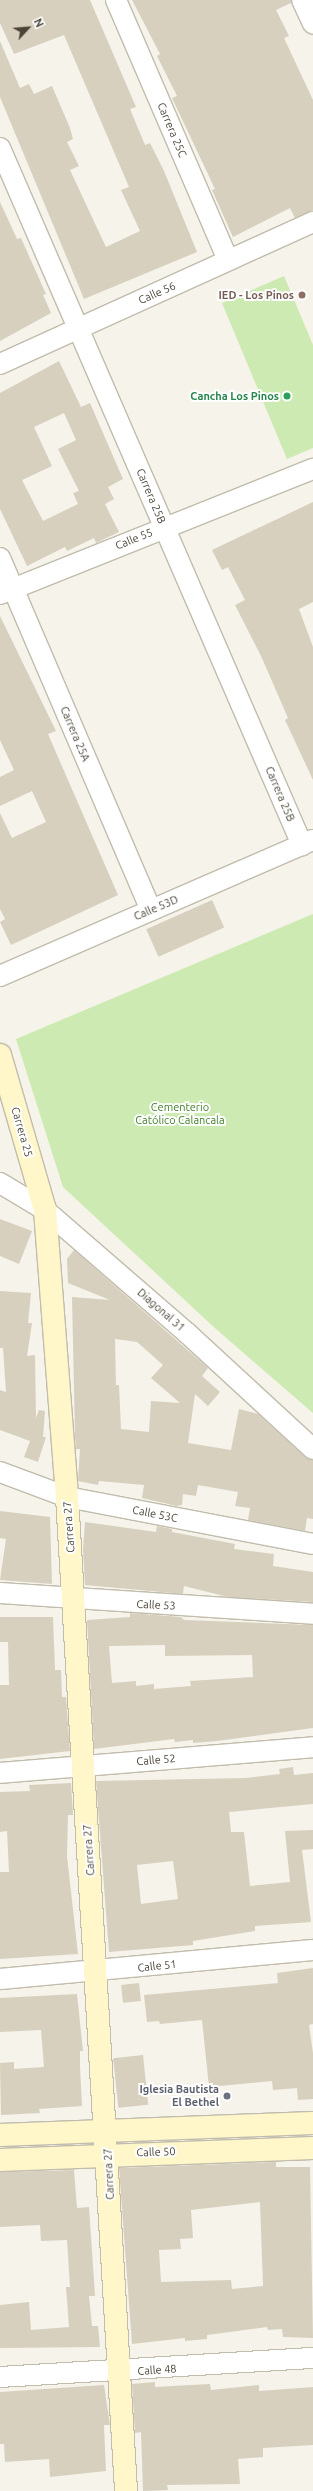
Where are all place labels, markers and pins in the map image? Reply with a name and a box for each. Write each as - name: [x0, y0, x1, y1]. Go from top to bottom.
- place label: IED - Los Pinos: [219, 288, 294, 302]
- marker: IED - Los Pinos: [297, 290, 307, 300]
- place label: Cancha Los Pinos: [190, 389, 279, 403]
- marker: Cancha Los Pinos: [282, 391, 292, 401]
- place label: Iglesia Bautista El Bethel: [139, 2083, 219, 2109]
- marker: Iglesia Bautista El Bethel: [222, 2091, 232, 2101]

